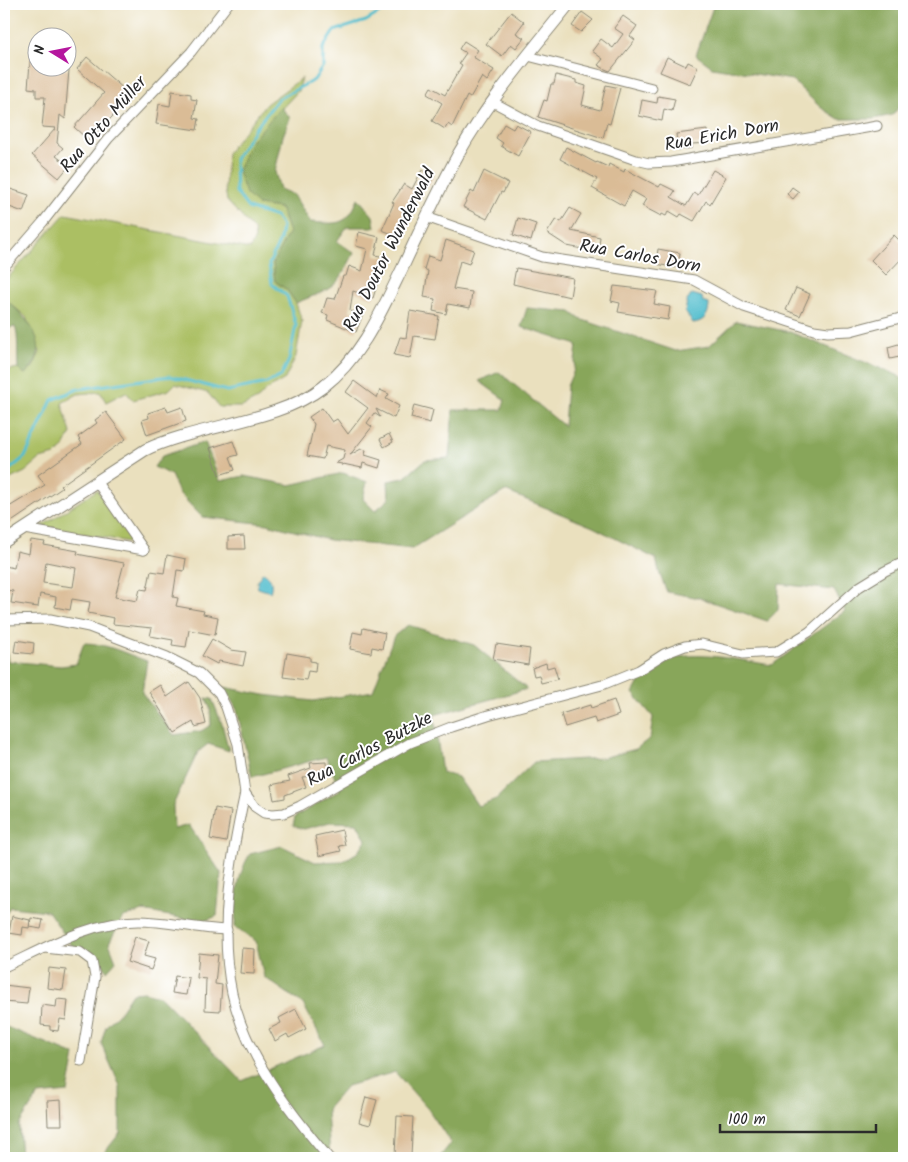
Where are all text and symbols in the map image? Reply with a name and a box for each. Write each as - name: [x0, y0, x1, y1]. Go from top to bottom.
- north arrow: [28, 28, 78, 78]
- text: N: [29, 43, 52, 56]
- street label: Rua Otto Müller: [53, 69, 155, 180]
- street label: Rua Erich Dorn: [662, 112, 782, 160]
- street label: Rua Doutor Wunderwald: [336, 162, 444, 337]
- street label: Rua Carlos Dorn: [577, 232, 703, 282]
- street label: Rua Carlos Butzke: [302, 705, 438, 795]
- scale bar: [720, 1102, 877, 1134]
- text: 100 m: [728, 1108, 766, 1132]

